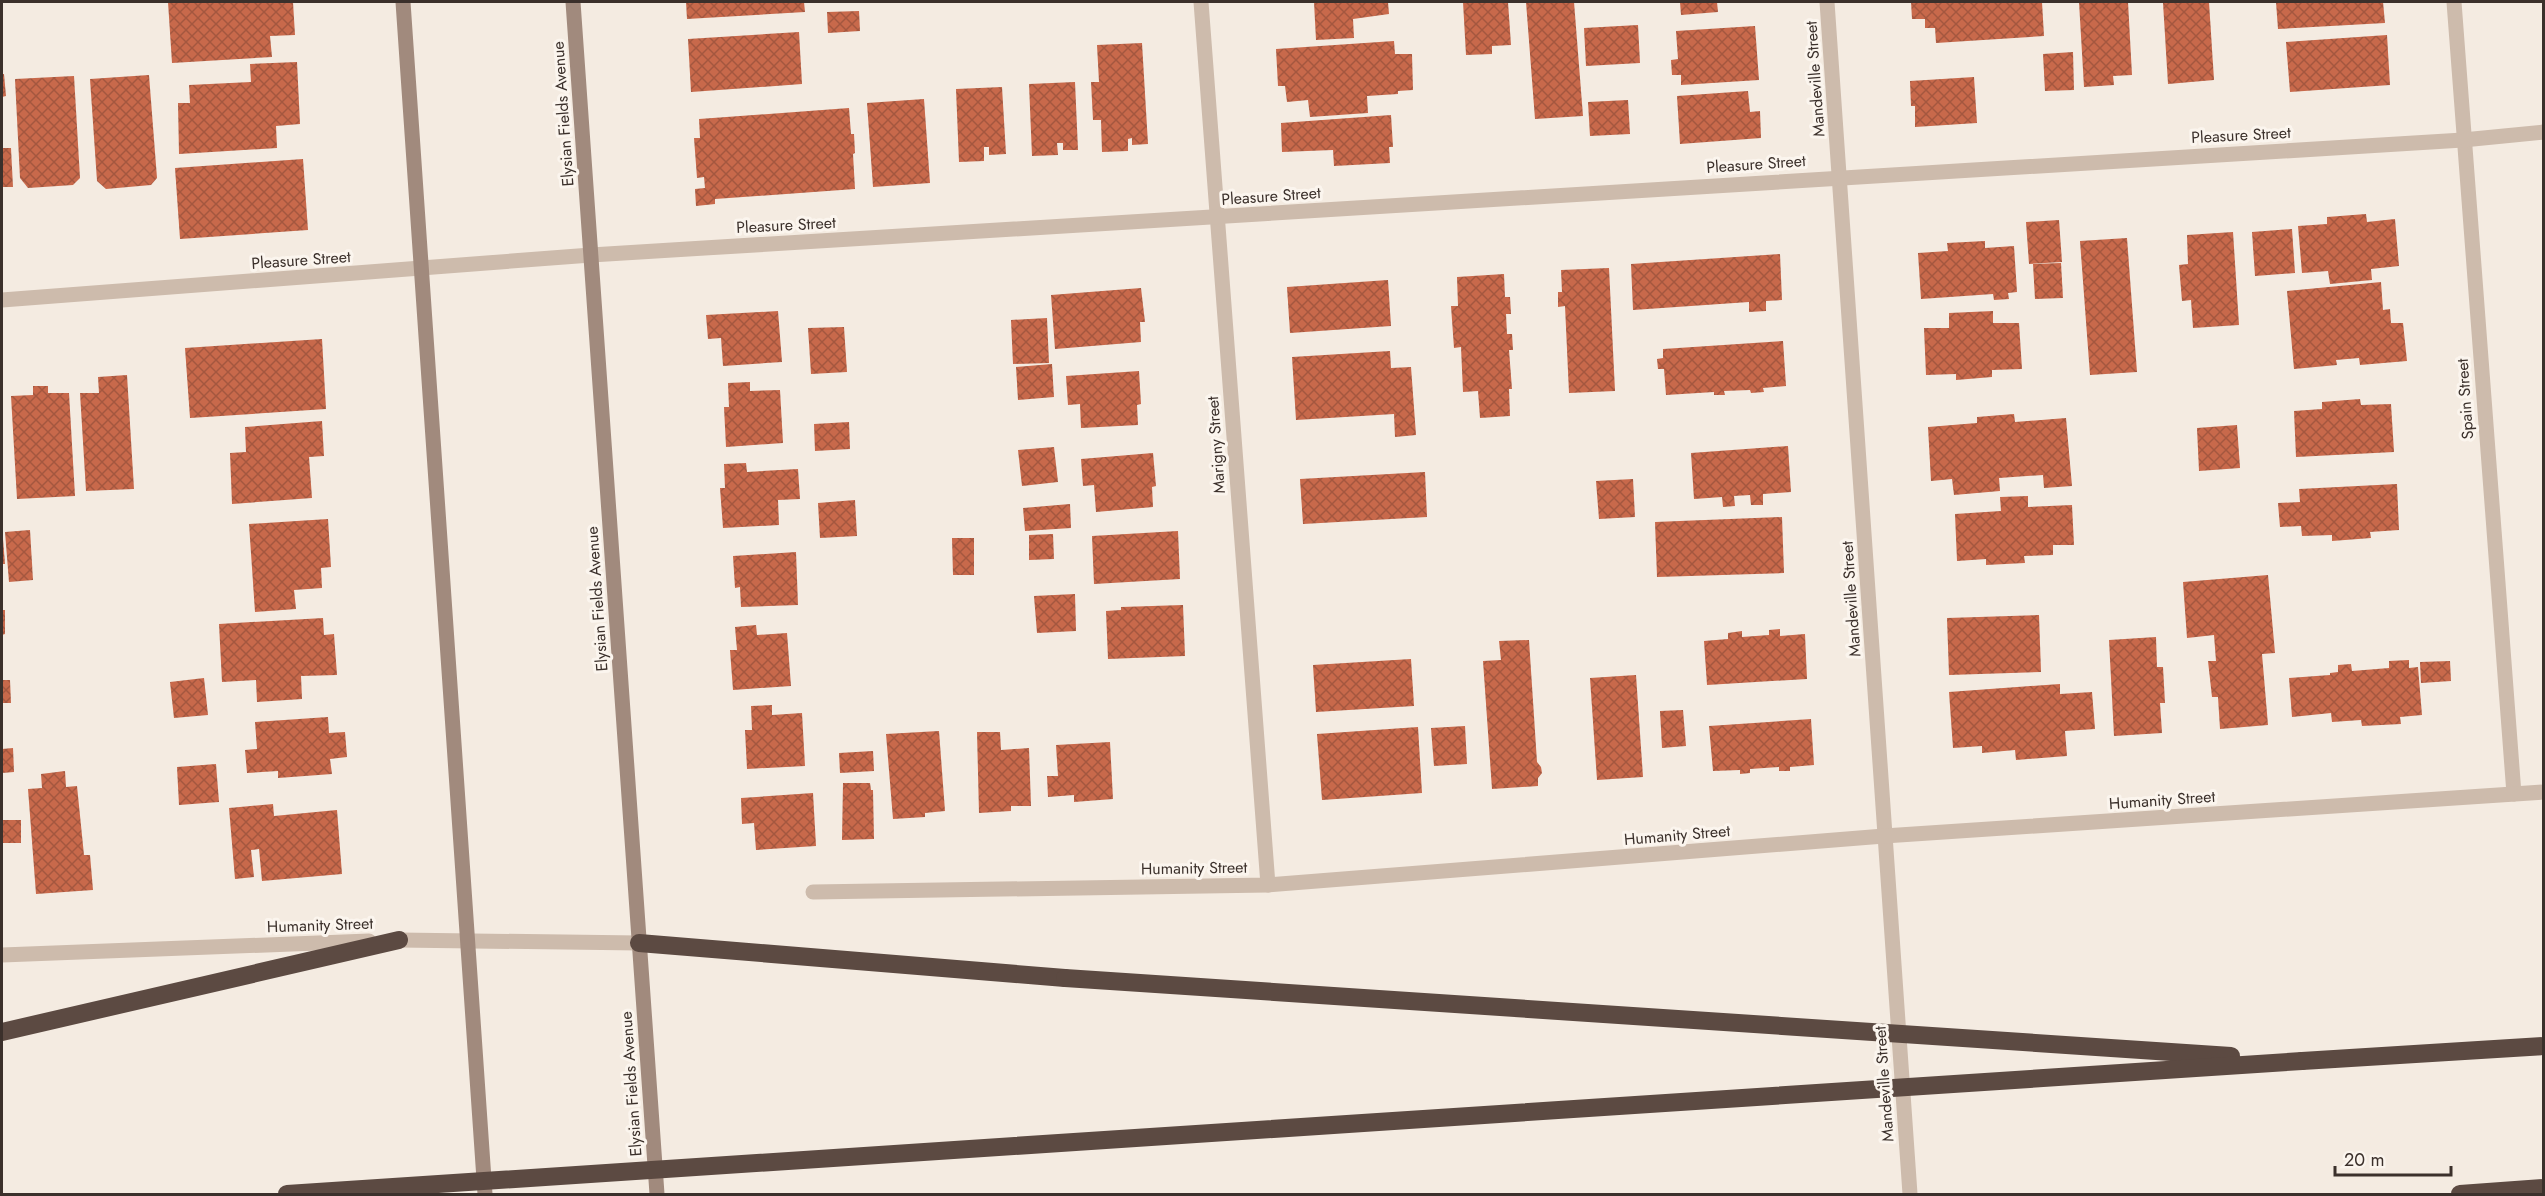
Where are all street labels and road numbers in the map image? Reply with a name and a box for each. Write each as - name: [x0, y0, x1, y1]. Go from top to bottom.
- street label: Mandeville Street: [1799, 20, 1831, 138]
- street label: Elysian Fields Avenue: [546, 41, 580, 187]
- street label: Pleasure Street: [2191, 121, 2292, 149]
- street label: Pleasure Street: [1705, 149, 1807, 179]
- street label: Pleasure Street: [1220, 181, 1322, 211]
- street label: Pleasure Street: [736, 211, 837, 239]
- street label: Pleasure Street: [250, 245, 352, 275]
- street label: Spain Street: [2451, 358, 2479, 440]
- street label: Marigny Street: [1201, 395, 1231, 495]
- street label: Elysian Fields Avenue: [580, 526, 614, 672]
- street label: Mandeville Street: [1835, 540, 1867, 658]
- street label: Humanity Street: [2108, 785, 2216, 815]
- street label: Humanity Street: [1623, 819, 1731, 851]
- street label: Humanity Street: [1141, 856, 1248, 880]
- street label: Humanity Street: [266, 912, 374, 938]
- street label: Elysian Fields Avenue: [614, 1011, 648, 1157]
- street label: Mandeville Street: [1868, 1025, 1900, 1143]

